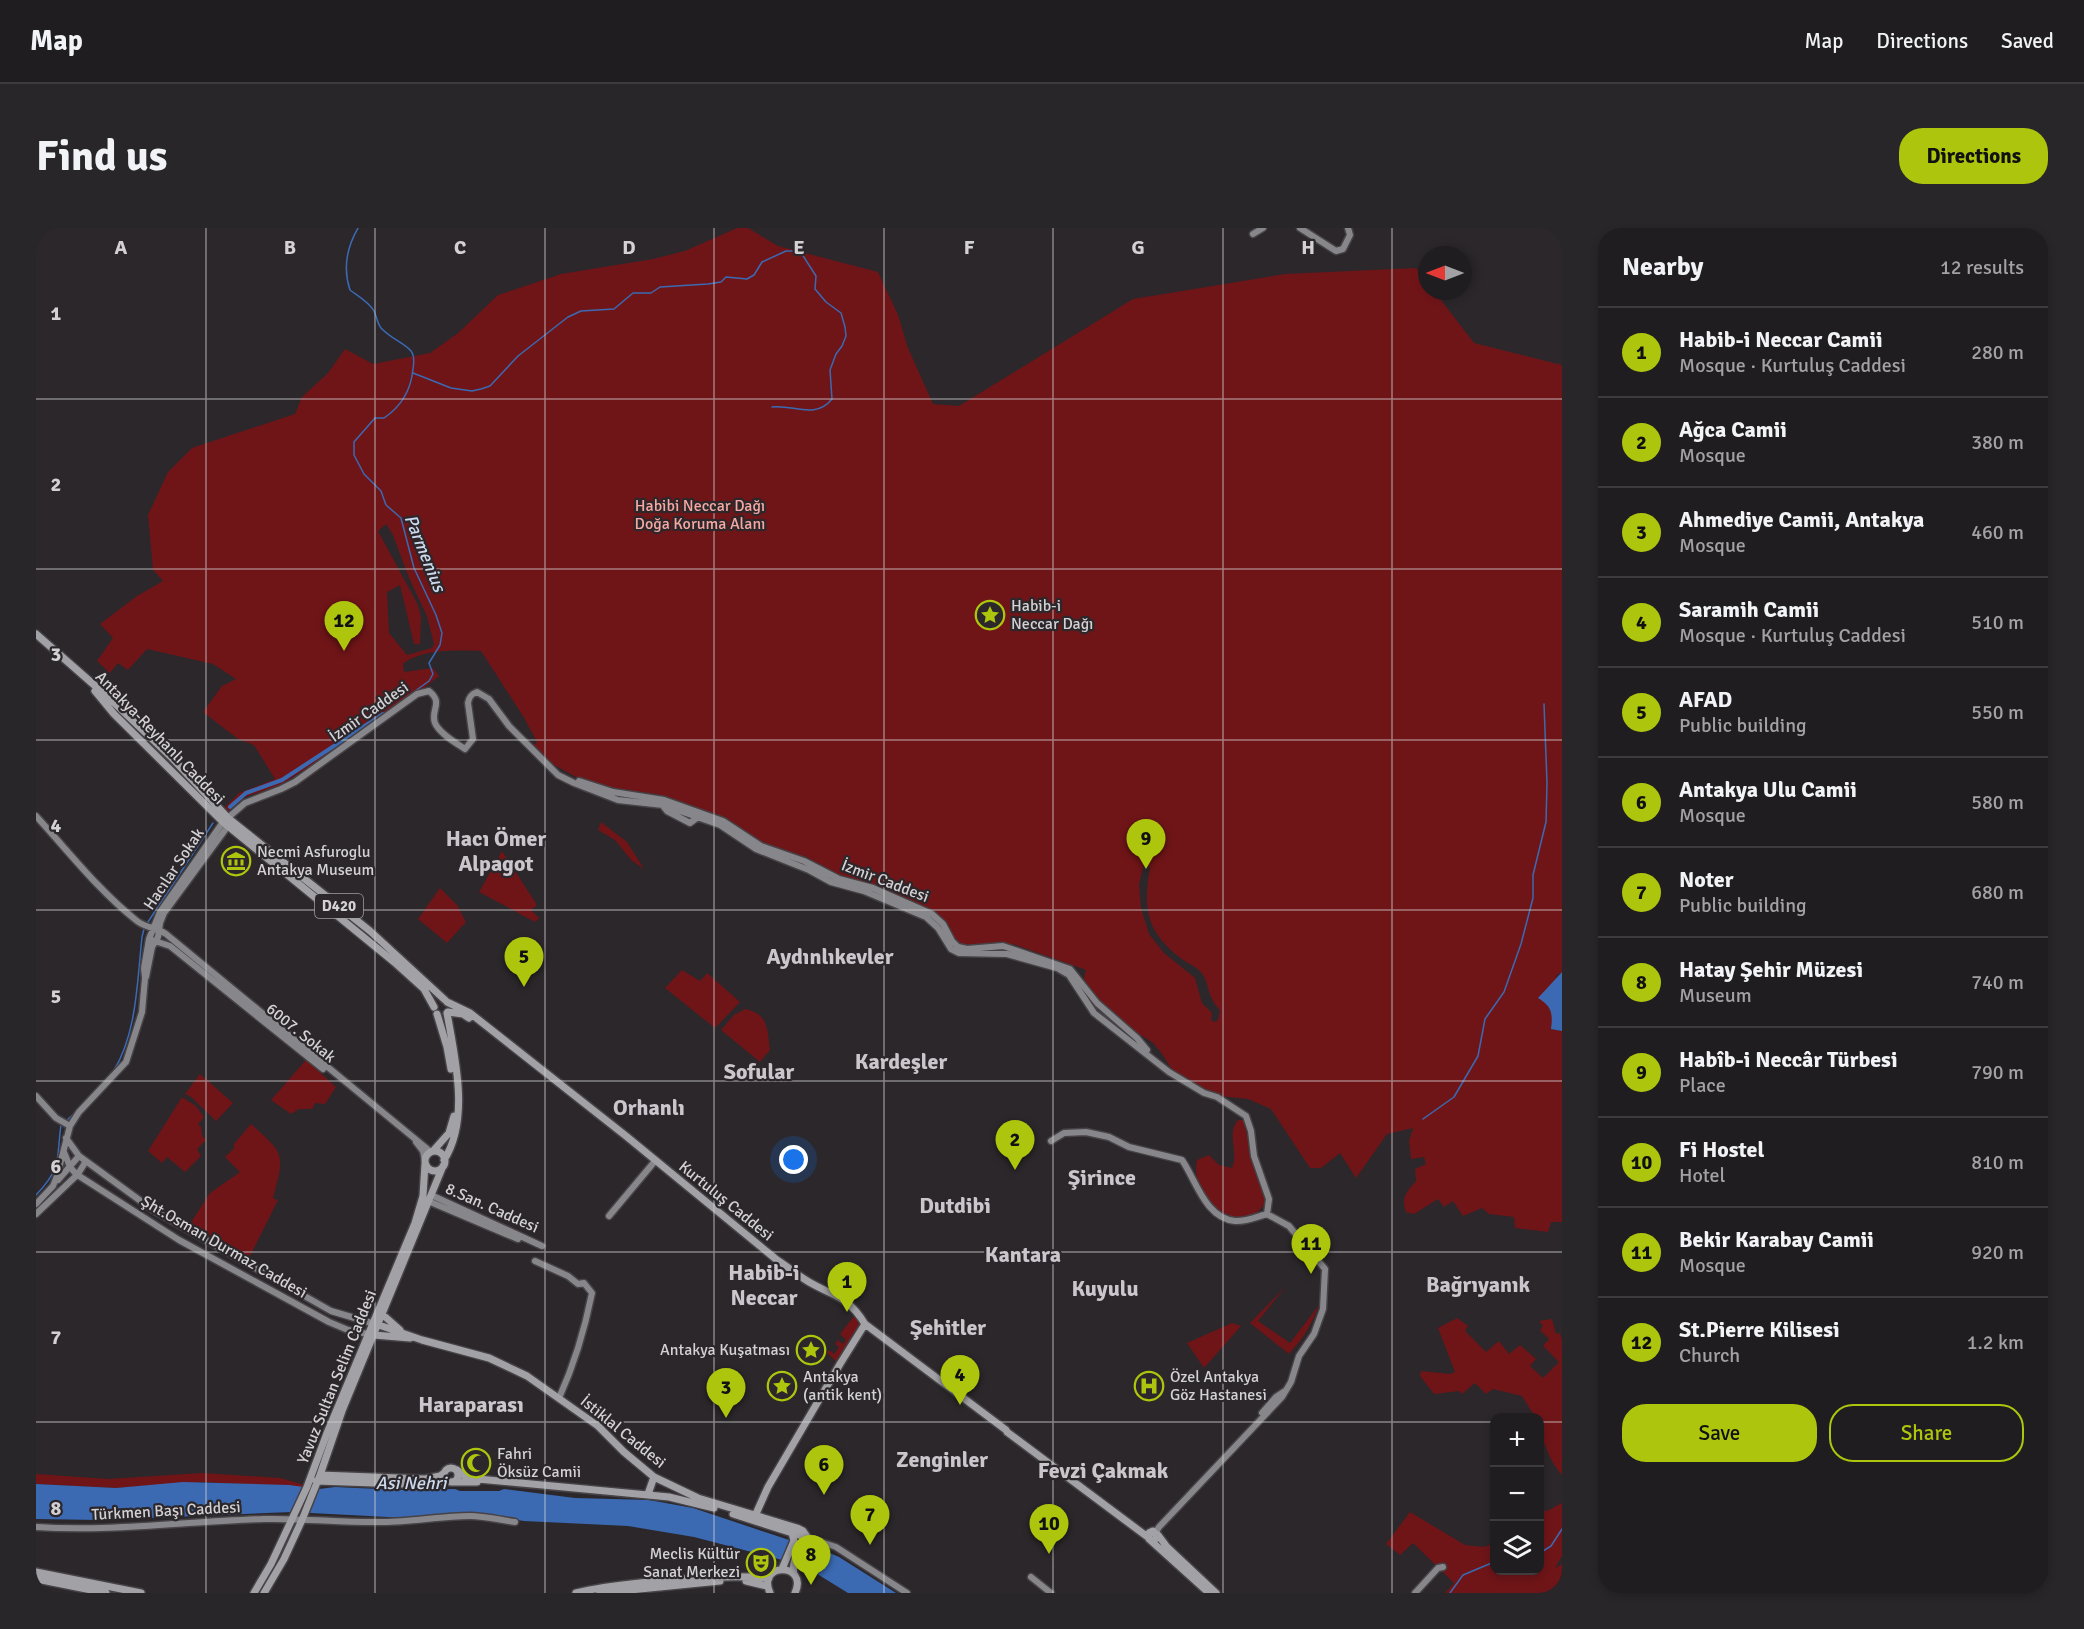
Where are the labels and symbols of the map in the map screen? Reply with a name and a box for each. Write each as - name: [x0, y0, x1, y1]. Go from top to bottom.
- text: A: [115, 235, 128, 260]
- text: B: [284, 235, 296, 260]
- text: C: [454, 235, 466, 260]
- text: D: [622, 235, 636, 260]
- text: E: [793, 235, 805, 260]
- text: F: [964, 235, 975, 260]
- text: G: [1131, 235, 1145, 260]
- text: H: [1301, 235, 1315, 260]
- north arrow: [1418, 246, 1472, 300]
- text: 1: [51, 301, 62, 326]
- text: 2: [51, 472, 61, 497]
- park label: Habibi Neccar Dağı Doğa Koruma Alanı: [635, 496, 765, 534]
- water label: Parmenius: [400, 511, 451, 597]
- place label: Habib-i Neccar Dağı: [1011, 596, 1093, 634]
- place icon: Habib-i Neccar Dağı: [974, 599, 1006, 631]
- pin: 12: [324, 602, 364, 651]
- text: 3: [51, 642, 61, 667]
- street label: Antakya-Reyhanlı Caddesi: [91, 667, 229, 809]
- street label: İzmir Caddesi: [325, 677, 413, 747]
- text: 4: [51, 813, 62, 838]
- pin: 9: [1126, 820, 1166, 869]
- street label: Hacılar Sokak: [139, 824, 209, 914]
- district label: Hacı Ömer Alpagot: [446, 825, 546, 877]
- place label: Necmi Asfuroglu Antakya Museum: [257, 842, 374, 880]
- museum icon: Necmi Asfuroglu Antakya Museum: [220, 845, 252, 877]
- street label: İzmir Caddesi: [838, 855, 932, 907]
- road number: D420: [315, 894, 363, 918]
- pin: 5: [504, 938, 544, 987]
- district label: Aydınlıkevler: [767, 943, 894, 970]
- text: 5: [51, 984, 61, 1009]
- street label: 6007. Sokak: [262, 999, 340, 1067]
- district label: Kardeşler: [855, 1048, 947, 1075]
- district label: Sofular: [724, 1058, 795, 1085]
- district label: Orhanlı: [613, 1094, 685, 1121]
- pin: 2: [996, 1120, 1034, 1170]
- your location: [779, 1145, 808, 1174]
- text: 6: [51, 1154, 62, 1179]
- street label: Kurtuluş Caddesi: [675, 1157, 777, 1245]
- district label: Şirince: [1068, 1164, 1136, 1191]
- street label: 8.San. Caddesi: [442, 1178, 542, 1238]
- street label: Şht.Osman Durmaz Caddesi: [138, 1191, 310, 1303]
- district label: Dutdibi: [919, 1192, 991, 1219]
- pin: 11: [1292, 1224, 1330, 1274]
- district label: Kantara: [985, 1241, 1061, 1268]
- district label: Habib-i Neccar: [728, 1259, 800, 1311]
- pin: 1: [828, 1262, 866, 1312]
- district label: Bağrıyanık: [1426, 1271, 1531, 1298]
- district label: Kuyulu: [1071, 1275, 1139, 1302]
- street label: Yavuz Sultan Selim Caddesi: [293, 1287, 381, 1467]
- district label: Şehitler: [910, 1314, 986, 1341]
- text: 7: [51, 1325, 62, 1350]
- place icon: Antakya Kuşatması: [795, 1334, 827, 1366]
- place label: Antakya Kuşatması: [660, 1340, 790, 1360]
- pin: 4: [940, 1356, 980, 1405]
- place label: Antakya (antik kent): [803, 1367, 882, 1405]
- place label: Özel Antakya Göz Hastanesi: [1170, 1367, 1267, 1405]
- pin: 3: [706, 1368, 746, 1418]
- place icon: Antakya (antik kent): [766, 1370, 798, 1402]
- hospital icon: Özel Antakya Göz Hastanesi: [1133, 1370, 1165, 1402]
- district label: Haraparası: [418, 1391, 524, 1418]
- street label: İstiklal Caddesi: [576, 1391, 670, 1473]
- place label: Fahri Öksüz Camii: [497, 1444, 581, 1482]
- pin: 6: [804, 1446, 844, 1495]
- district label: Zenginler: [896, 1446, 988, 1473]
- mosque icon: Fahri Öksüz Camii: [460, 1447, 492, 1479]
- district label: Fevzi Çakmak: [1038, 1457, 1169, 1484]
- water label: Asi Nehri: [376, 1472, 448, 1494]
- text: 8: [51, 1496, 62, 1521]
- pin: 7: [850, 1496, 890, 1545]
- street label: Türkmen Başı Caddesi: [91, 1497, 241, 1525]
- pin: 10: [1030, 1504, 1068, 1554]
- pin: 8: [792, 1536, 830, 1585]
- place label: Meclis Kültür Sanat Merkezi: [643, 1544, 740, 1582]
- theatre icon: Meclis Kültür Sanat Merkezi: [745, 1547, 777, 1579]

